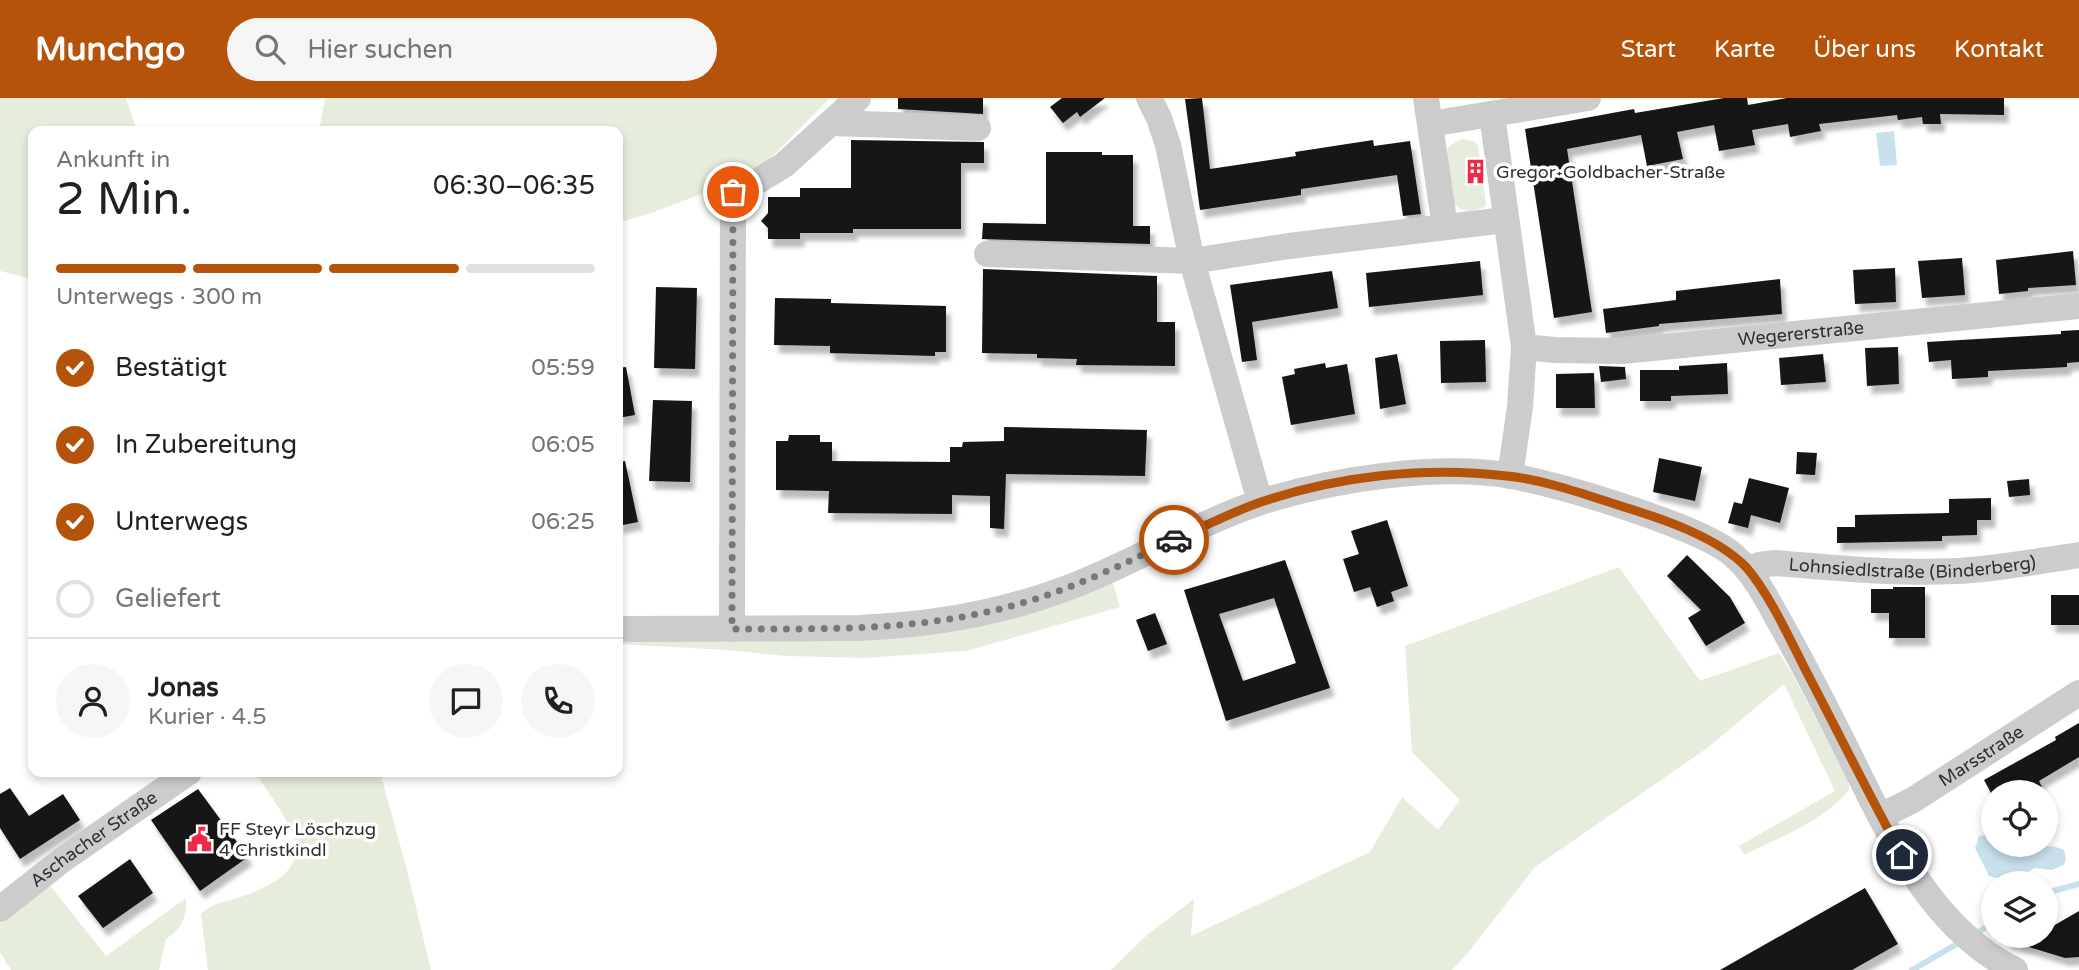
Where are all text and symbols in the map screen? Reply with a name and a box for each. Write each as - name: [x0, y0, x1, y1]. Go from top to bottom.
- search box: [227, 18, 717, 81]
- text: Munchgo: [35, 30, 185, 69]
- icon: search: [251, 30, 289, 68]
- text: Hier suchen: [307, 34, 453, 65]
- text: Start: [1621, 35, 1676, 64]
- text: Karte: [1714, 35, 1775, 64]
- text: Über uns: [1813, 35, 1916, 64]
- text: Kontakt: [1954, 35, 2044, 64]
- text: Ankunft in: [56, 146, 170, 174]
- building icon: Gregor-Goldbacher-Straße: [1462, 158, 1490, 186]
- place label: Gregor-Goldbacher-Straße: [1496, 161, 1725, 183]
- pin: [703, 162, 763, 222]
- text: 06:30–06:35: [433, 170, 595, 201]
- text: 2 Min.: [56, 172, 192, 227]
- icon: bag: [714, 173, 752, 211]
- text: Unterwegs · 300 m: [56, 283, 262, 311]
- street label: Wegererstraße: [1737, 316, 1865, 351]
- icon: check: [56, 349, 94, 387]
- text: Bestätigt: [115, 352, 227, 383]
- text: 05:59: [531, 354, 595, 382]
- icon: check: [56, 426, 94, 464]
- text: In Zubereitung: [115, 429, 297, 460]
- text: 06:05: [531, 431, 595, 459]
- icon: check: [56, 503, 94, 541]
- courier: [1139, 505, 1209, 575]
- text: Unterwegs: [115, 506, 248, 537]
- text: 06:25: [531, 508, 595, 536]
- icon: car: [1155, 521, 1193, 559]
- street label: Lohnsiedlstraße (Binderberg): [1788, 551, 2037, 583]
- text: Geliefert: [115, 583, 221, 614]
- button: person: [56, 664, 130, 738]
- button: chat: [429, 664, 503, 738]
- button: phone: [521, 664, 595, 738]
- text: Jonas: [148, 672, 219, 703]
- text: Kurier · 4.5: [148, 703, 267, 731]
- street label: Marsstraße: [1935, 721, 2028, 791]
- map controls: [1981, 780, 2058, 948]
- button: locate: [1981, 780, 2058, 857]
- street label: Aschacher Straße: [26, 786, 162, 892]
- place label: FF Steyr Löschzug 4 Christkindl: [219, 818, 376, 861]
- public building icon: FF Steyr Löschzug 4 Christkindl: [185, 825, 213, 853]
- pin: [1872, 825, 1932, 885]
- icon: home: [1883, 836, 1921, 874]
- button: layers: [1981, 871, 2058, 948]

